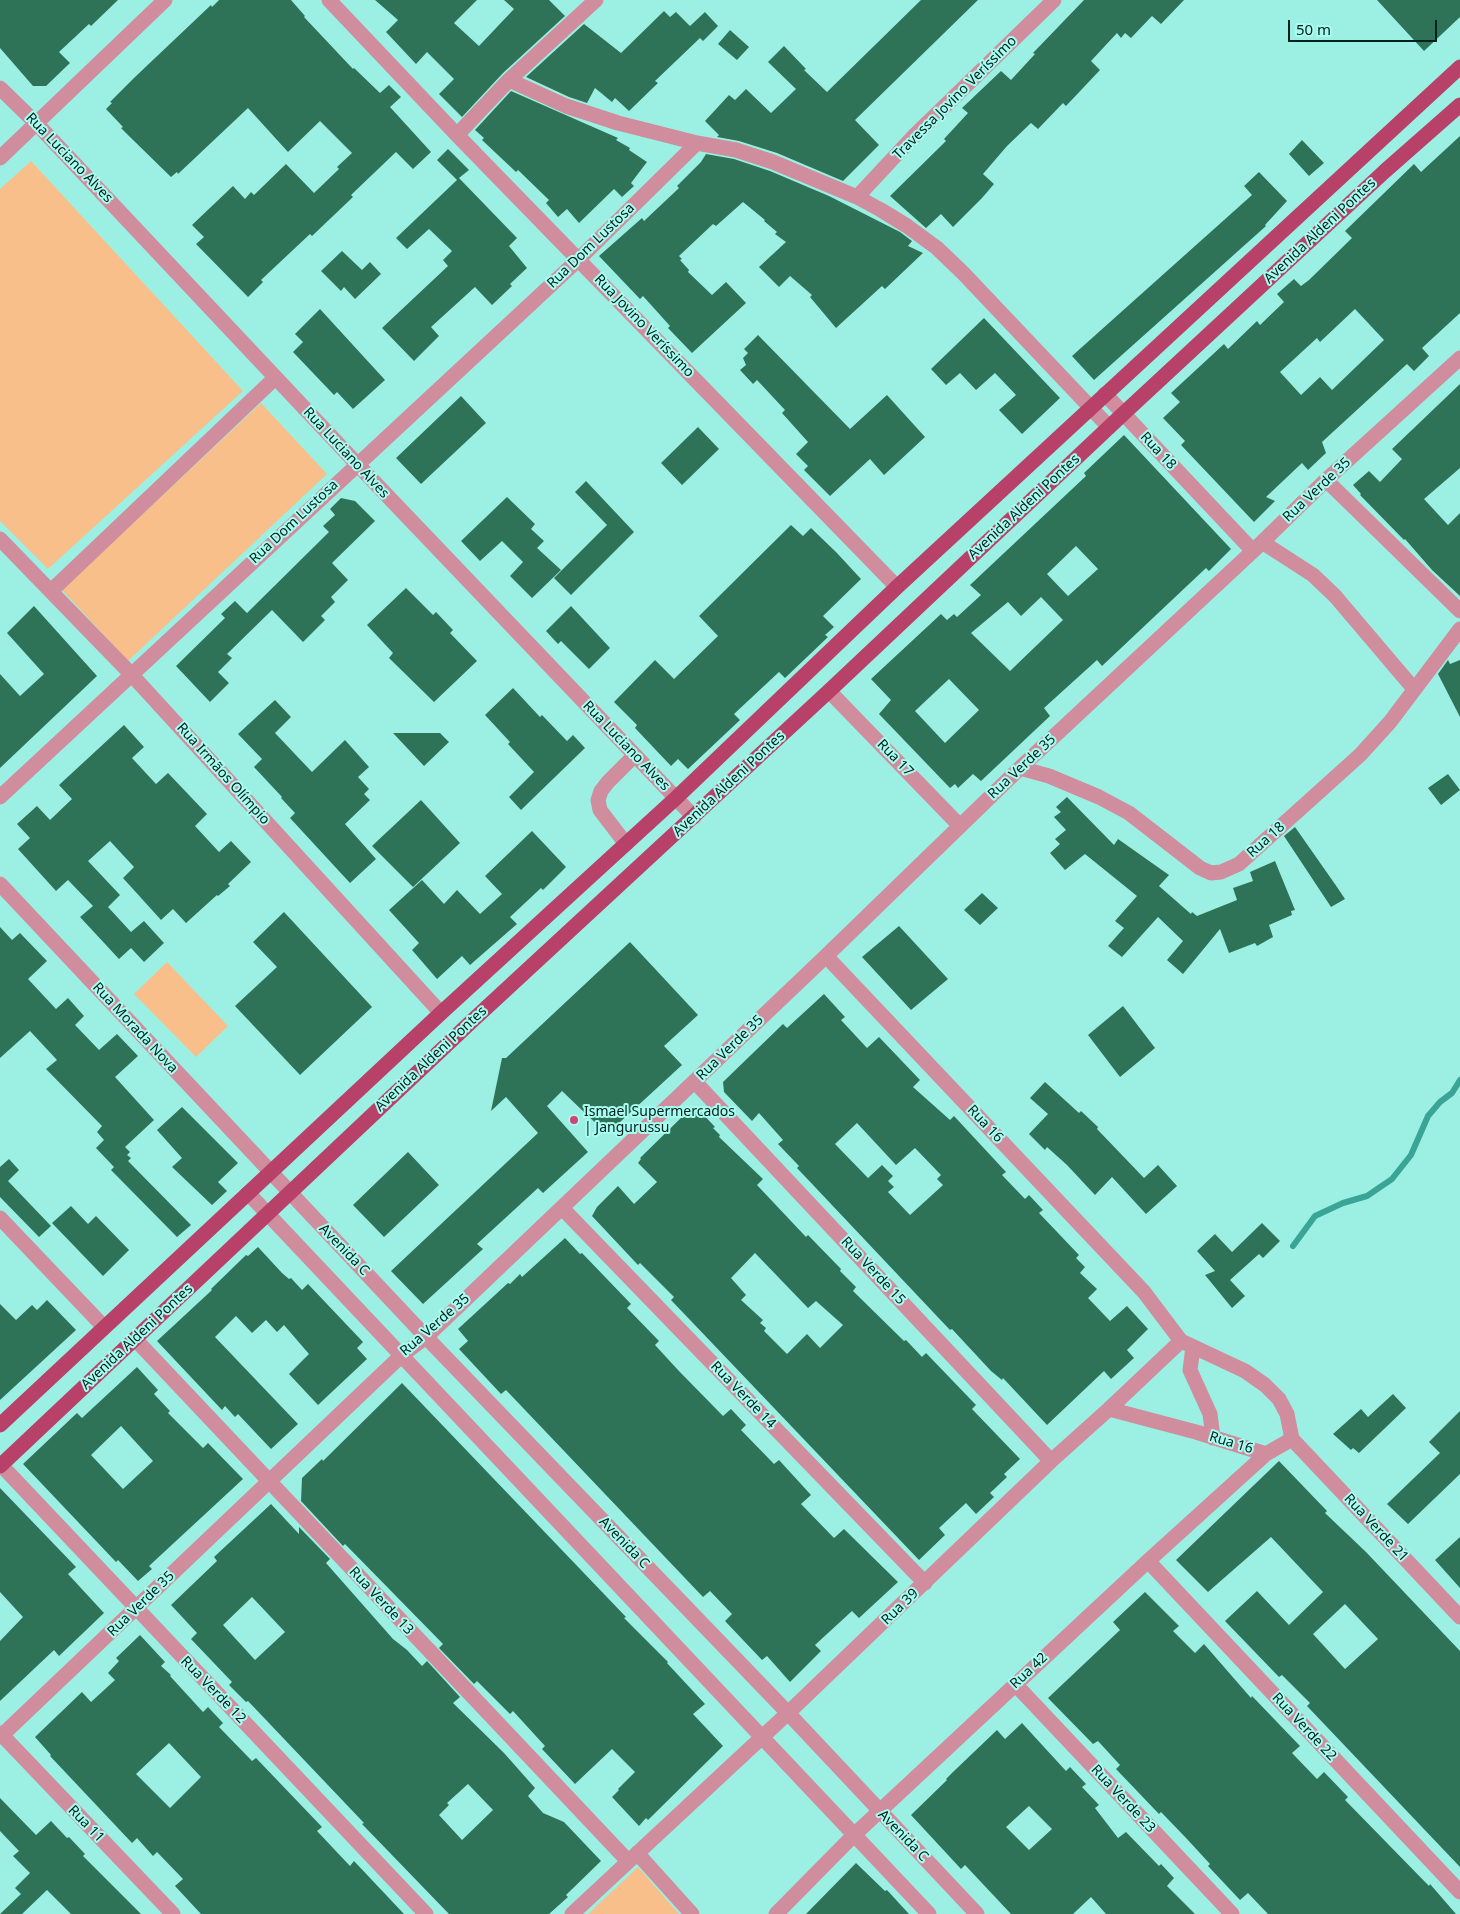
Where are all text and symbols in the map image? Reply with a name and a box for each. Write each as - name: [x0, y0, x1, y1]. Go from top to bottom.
- scale bar: [1290, 10, 1439, 42]
- text: 50 m: [1296, 19, 1331, 39]
- street label: Travessa Jovino Veríssimo: [890, 33, 1020, 163]
- street label: Rua Luciano Alves: [22, 110, 116, 206]
- street label: Avenida Aldeni Pontes: [1261, 175, 1379, 287]
- street label: Rua Dom Lustosa: [544, 200, 638, 292]
- street label: Rua Jovino Veríssimo: [591, 271, 697, 381]
- street label: Rua Luciano Alves: [300, 404, 392, 502]
- street label: Rua 18: [1137, 429, 1179, 473]
- street label: Avenida Aldeni Pontes: [965, 451, 1083, 563]
- street label: Rua Verde 35: [1280, 454, 1354, 526]
- street label: Rua Dom Lustosa: [246, 477, 342, 567]
- street label: Rua Luciano Alves: [579, 698, 673, 794]
- street label: Rua Irmãos Olímpio: [173, 720, 273, 828]
- street label: Avenida Aldeni Pontes: [670, 728, 788, 840]
- street label: Rua Verde 35: [985, 731, 1059, 803]
- street label: Rua 17: [873, 736, 917, 780]
- street label: Rua 18: [1244, 819, 1288, 861]
- street label: Rua Morada Nova: [89, 979, 181, 1077]
- street label: Avenida Aldeni Pontes: [372, 1003, 490, 1115]
- street label: Rua Verde 35: [693, 1012, 767, 1084]
- street label: Rua 16: [964, 1102, 1006, 1146]
- place label: Ismael Supermercados | Jangurussu: [584, 1104, 735, 1136]
- marker: Ismael Supermercados | Jangurussu: [568, 1114, 580, 1126]
- street label: Avenida C: [315, 1221, 373, 1279]
- street label: Rua Verde 15: [837, 1234, 909, 1308]
- street label: Avenida Aldeni Pontes: [78, 1281, 196, 1393]
- street label: Rua Verde 35: [397, 1290, 473, 1360]
- street label: Rua Verde 14: [707, 1358, 779, 1432]
- street label: Rua 16: [1207, 1428, 1255, 1458]
- street label: Rua Verde 21: [1340, 1491, 1412, 1565]
- street label: Avenida C: [595, 1514, 653, 1572]
- street label: Rua Verde 13: [345, 1564, 417, 1638]
- street label: Rua Verde 35: [104, 1568, 178, 1640]
- street label: Rua 39: [878, 1585, 922, 1629]
- street label: Rua 42: [1007, 1650, 1051, 1692]
- street label: Rua Verde 12: [177, 1653, 249, 1727]
- street label: Rua Verde 22: [1268, 1690, 1340, 1764]
- street label: Rua Verde 23: [1087, 1762, 1159, 1836]
- street label: Rua 11: [64, 1802, 108, 1846]
- street label: Avenida C: [874, 1807, 932, 1865]

